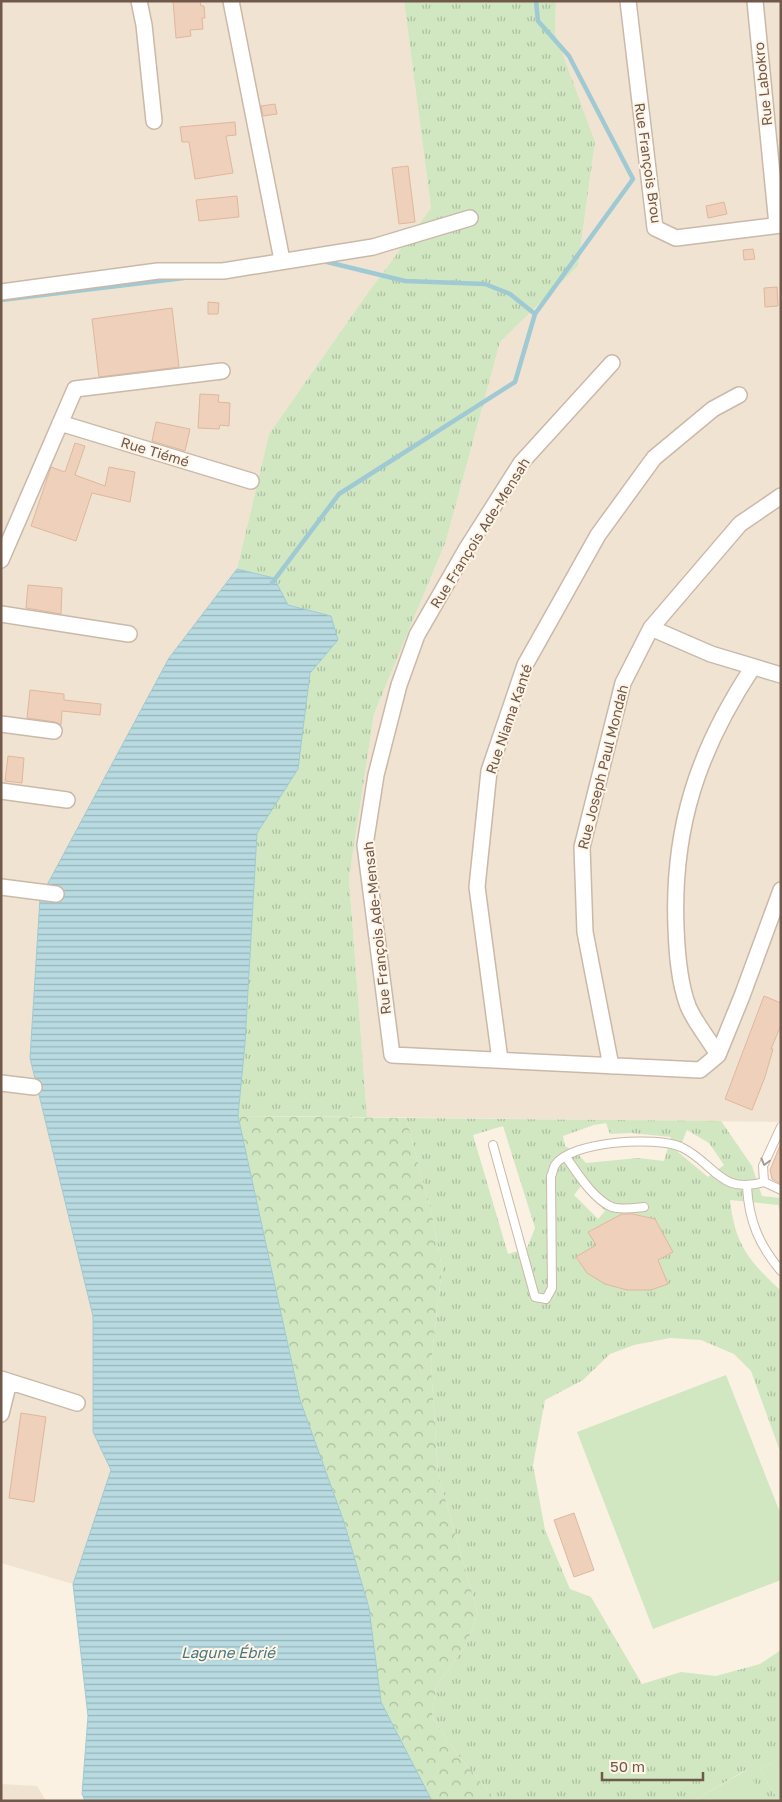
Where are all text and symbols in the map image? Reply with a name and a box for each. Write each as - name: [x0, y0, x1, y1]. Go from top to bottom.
- street label: Rue Labokro: [750, 41, 775, 127]
- street label: Rue François Brou: [632, 101, 665, 224]
- street label: Rue Tiémé: [119, 433, 191, 470]
- street label: Rue François Ade-Mensah: [426, 454, 533, 611]
- street label: Rue Niama Kanté: [482, 662, 535, 776]
- street label: Rue Joseph Paul Mondah: [574, 683, 631, 851]
- street label: Rue François Ade-Mensah: [359, 841, 394, 1016]
- one-way arrow: [760, 1158, 771, 1167]
- water label: Lagune Ébrié: [181, 1643, 276, 1662]
- scale bar: [602, 1750, 703, 1782]
- text: 50 m: [610, 1757, 645, 1775]

